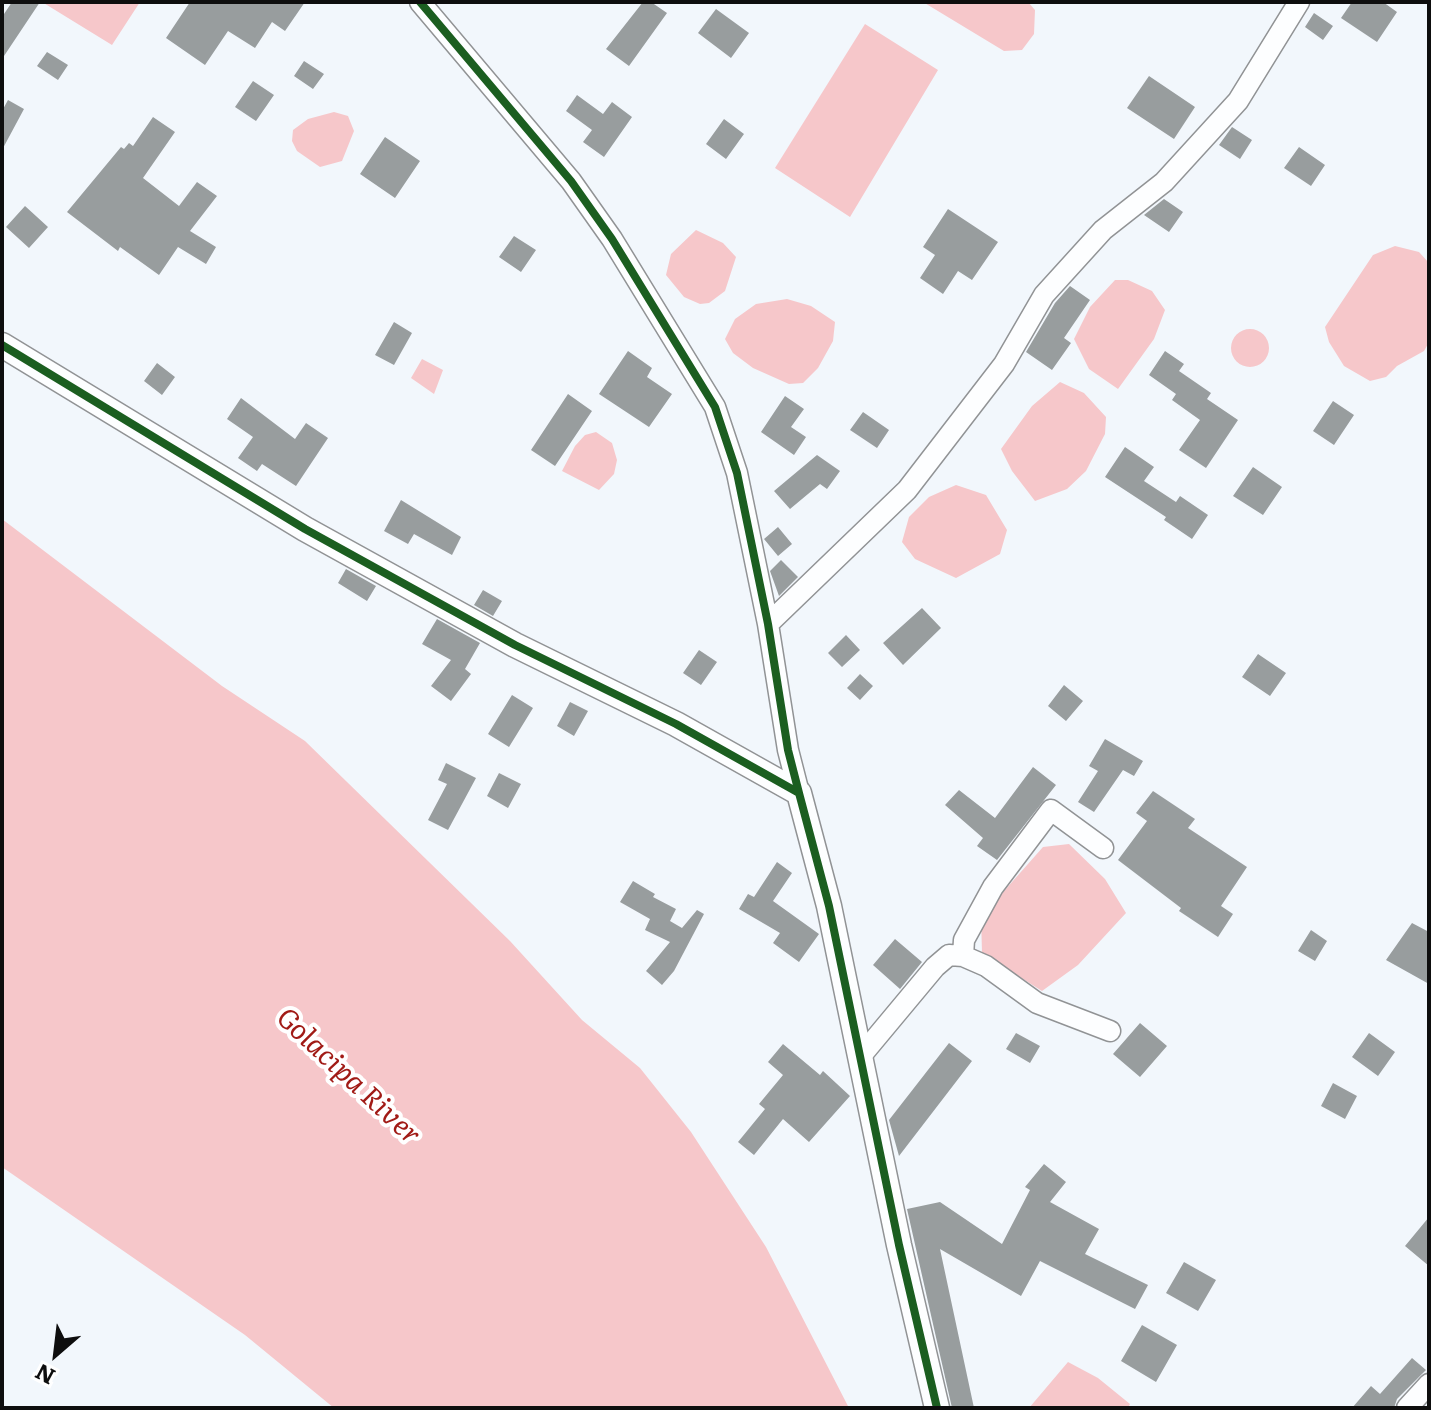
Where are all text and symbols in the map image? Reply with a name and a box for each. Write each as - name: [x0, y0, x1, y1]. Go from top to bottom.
- water label: Golacipa River: [269, 1002, 427, 1152]
- north arrow: [16, 1314, 96, 1394]
- text: N: [29, 1357, 60, 1395]

